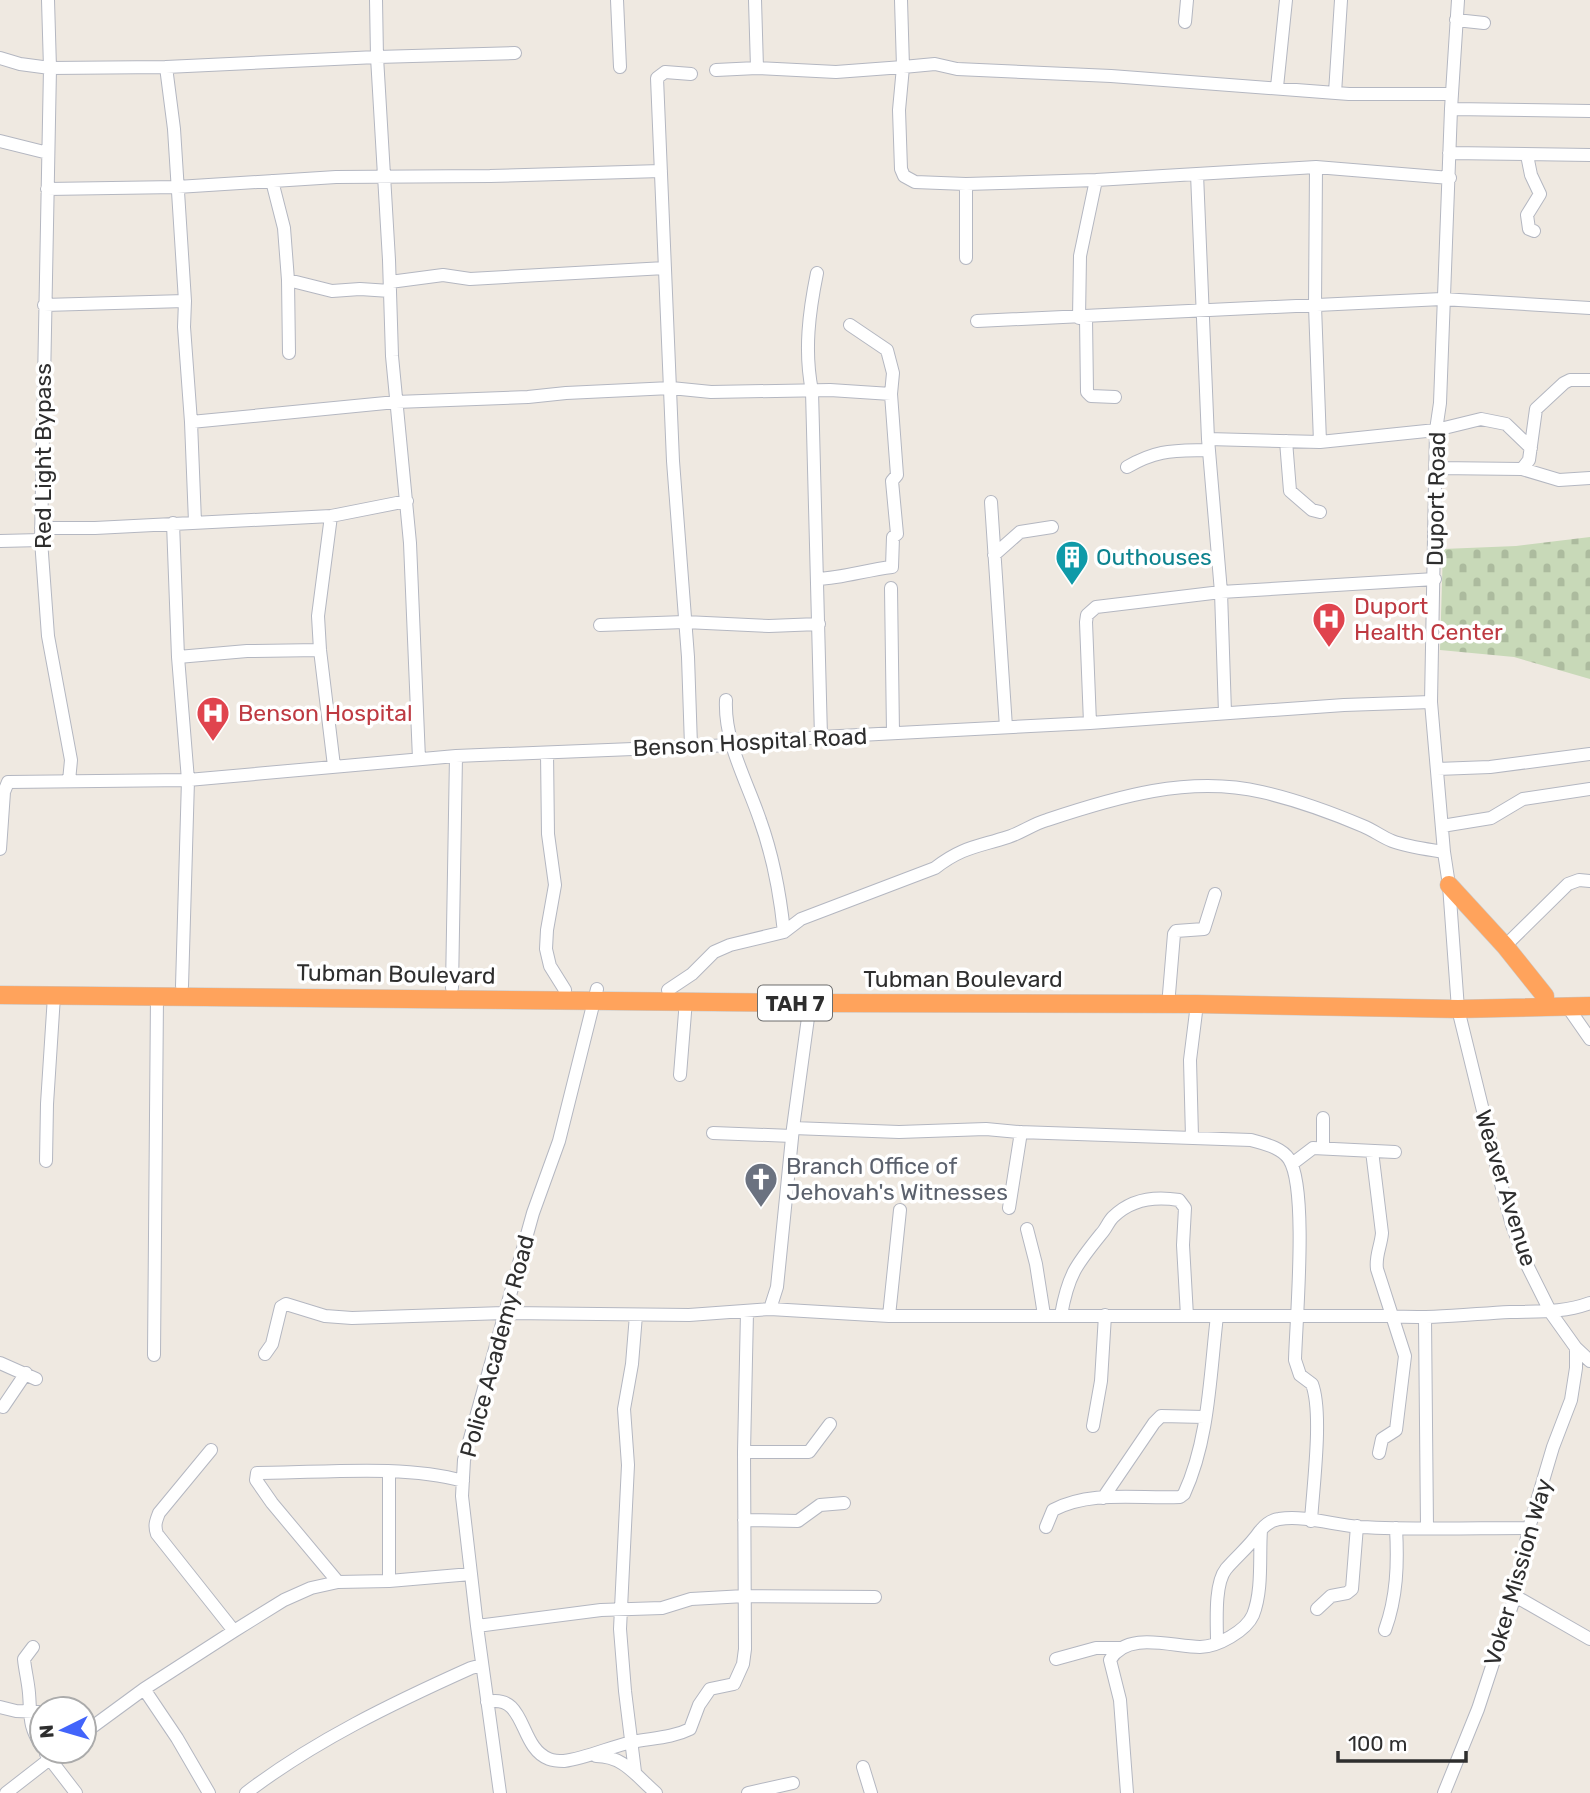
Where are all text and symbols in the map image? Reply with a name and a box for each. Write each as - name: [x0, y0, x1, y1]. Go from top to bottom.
- street label: Red Light Bypass: [29, 363, 57, 549]
- street label: Duport Road: [1421, 432, 1451, 566]
- building icon: Outhouses: [1053, 538, 1091, 587]
- place label: Outhouses: [1096, 543, 1212, 571]
- place label: Duport Health Center: [1354, 592, 1503, 646]
- hospital icon: Duport Health Center: [1310, 600, 1348, 649]
- hospital icon: Benson Hospital: [194, 694, 232, 743]
- place label: Benson Hospital: [238, 699, 413, 727]
- street label: Benson Hospital Road: [632, 722, 868, 762]
- street label: Tubman Boulevard: [296, 958, 496, 990]
- street label: Tubman Boulevard: [863, 965, 1063, 993]
- road number: TAH 7: [758, 986, 832, 1020]
- street label: Weaver Avenue: [1469, 1106, 1543, 1270]
- place label: Branch Office of Jehovah's Witnesses: [786, 1152, 1008, 1206]
- church icon: Branch Office of Jehovah's Witnesses: [742, 1160, 780, 1209]
- street label: Police Academy Road: [454, 1232, 540, 1460]
- street label: Voker Mission Way: [1478, 1475, 1558, 1669]
- north arrow: [28, 1695, 98, 1765]
- scale bar: [1338, 1720, 1466, 1764]
- text: N: [35, 1724, 59, 1739]
- text: 100 m: [1348, 1731, 1407, 1756]

